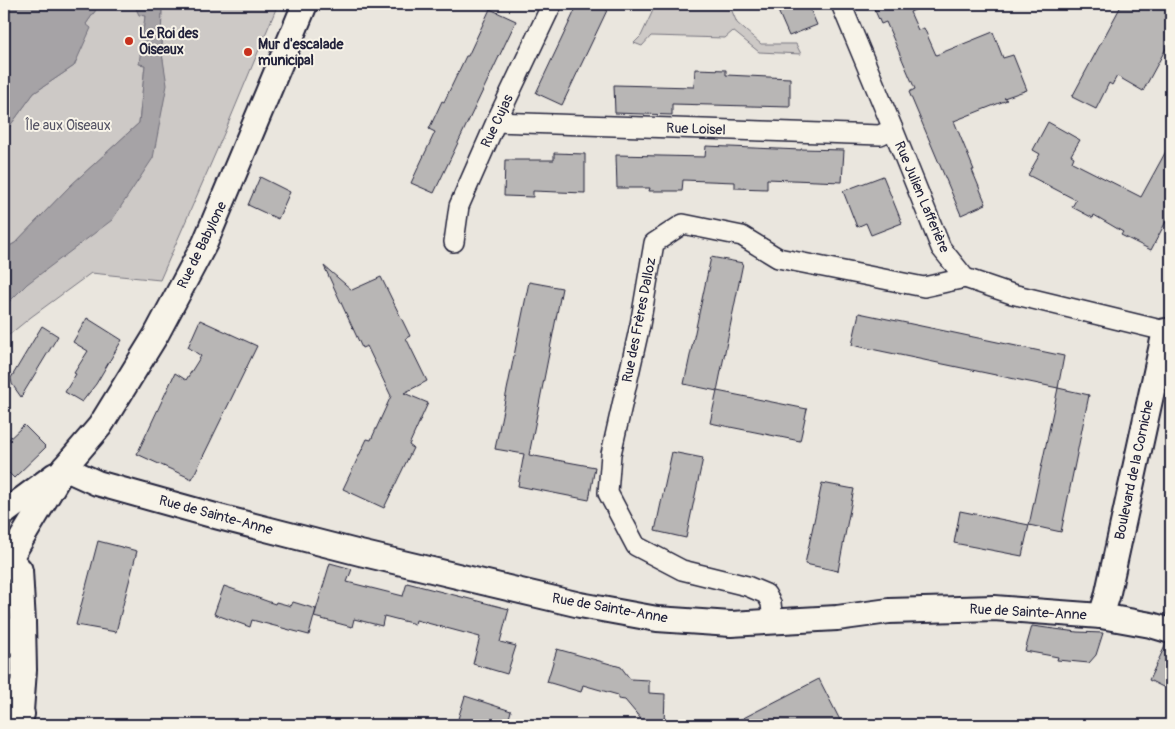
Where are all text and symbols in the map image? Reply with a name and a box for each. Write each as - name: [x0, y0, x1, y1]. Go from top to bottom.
- place label: Le Roi des Oiseaux: [139, 25, 199, 58]
- marker: Le Roi des Oiseaux: [123, 35, 135, 47]
- place label: Mur d'escalade municipal: [258, 36, 344, 69]
- marker: Mur d'escalade municipal: [242, 46, 254, 58]
- street label: Rue Cujas: [477, 91, 517, 150]
- park label: Île aux Oiseaux: [25, 117, 111, 134]
- street label: Rue Loisel: [666, 119, 726, 139]
- street label: Rue Julien Lafferière: [891, 139, 953, 255]
- street label: Rue de Babylone: [174, 199, 230, 291]
- street label: Rue des Frères Dalloz: [619, 256, 659, 384]
- street label: Boulevard de la Corniche: [1111, 399, 1157, 541]
- street label: Rue de Sainte-Anne: [157, 492, 275, 538]
- street label: Rue de Sainte-Anne: [551, 589, 669, 627]
- street label: Rue de Sainte-Anne: [969, 600, 1087, 624]

